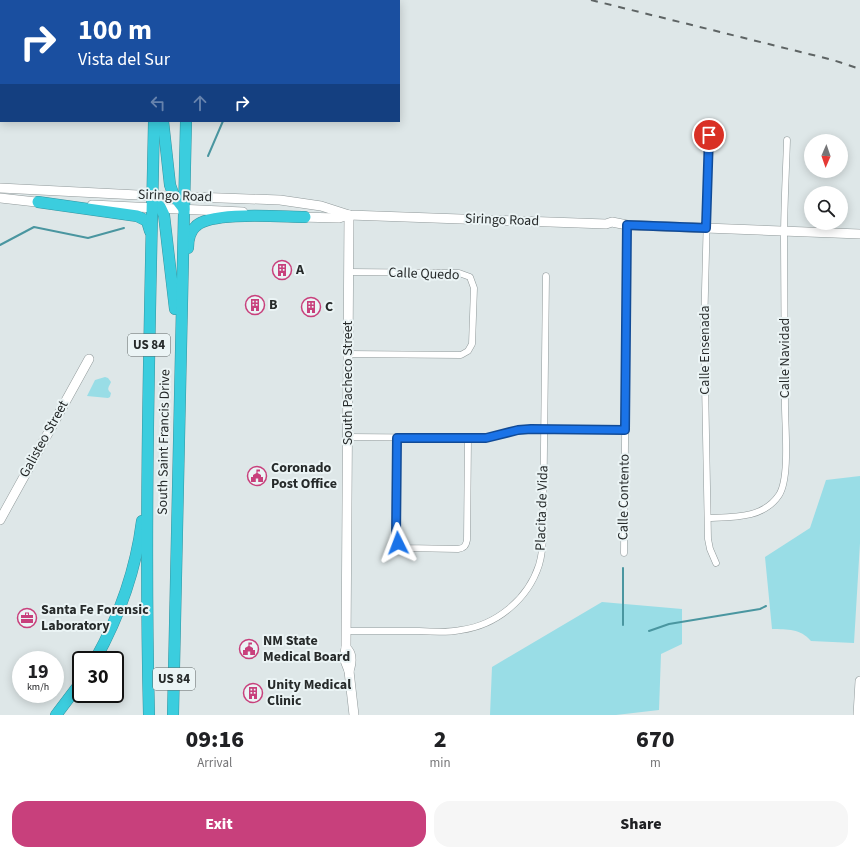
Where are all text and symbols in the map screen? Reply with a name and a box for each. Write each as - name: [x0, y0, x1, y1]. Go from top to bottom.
- text: 100 m: [78, 10, 152, 50]
- icon: right: [12, 16, 64, 68]
- text: Vista del Sur: [78, 47, 170, 72]
- icon: left: [147, 92, 169, 114]
- icon: ahead: [189, 92, 211, 114]
- icon: right: [231, 92, 253, 114]
- pin: [692, 118, 726, 152]
- icon: arrive: [698, 124, 720, 146]
- north arrow: [804, 134, 848, 178]
- map controls: [804, 134, 848, 230]
- street label: Siringo Road: [138, 185, 212, 207]
- button: search: [804, 186, 848, 230]
- street label: Siringo Road: [465, 209, 539, 231]
- building icon: A: [271, 259, 293, 281]
- place label: A: [295, 260, 305, 280]
- street label: Calle Quedo: [388, 263, 460, 285]
- building icon: B: [244, 294, 266, 316]
- place label: B: [269, 295, 278, 315]
- building icon: C: [300, 296, 322, 318]
- place label: C: [325, 297, 333, 317]
- street label: Calle Ensenada: [695, 305, 715, 395]
- street label: Calle Navidad: [775, 318, 795, 398]
- street label: South Pacheco Street: [338, 320, 358, 445]
- road number: US 84: [128, 334, 170, 356]
- street label: South Saint Francis Drive: [153, 369, 175, 515]
- street label: Galisteo Street: [15, 397, 74, 481]
- street label: Calle Contento: [613, 454, 635, 540]
- place label: Coronado Post Office: [271, 458, 337, 494]
- public building icon: Coronado Post Office: [246, 465, 268, 487]
- street label: Placita de Vida: [531, 465, 553, 551]
- position arrow: [377, 522, 419, 564]
- place label: Santa Fe Forensic Laboratory: [41, 600, 149, 636]
- office icon: Santa Fe Forensic Laboratory: [16, 607, 38, 629]
- place label: NM State Medical Board: [263, 631, 350, 667]
- public building icon: NM State Medical Board: [238, 638, 260, 660]
- speed limit sign: 30: [72, 651, 124, 703]
- text: 19: [27, 658, 49, 686]
- road number: US 84: [153, 668, 195, 690]
- place label: Unity Medical Clinic: [267, 675, 351, 711]
- text: km/h: [27, 680, 49, 694]
- building icon: Unity Medical Clinic: [242, 682, 264, 704]
- text: 09:16: [185, 722, 244, 757]
- text: 2: [434, 722, 447, 757]
- text: 670: [636, 722, 675, 757]
- text: Arrival: [197, 754, 232, 772]
- text: min: [430, 754, 451, 772]
- text: m: [650, 754, 661, 772]
- button: Exit: [12, 801, 426, 847]
- button: Share: [434, 801, 848, 847]

